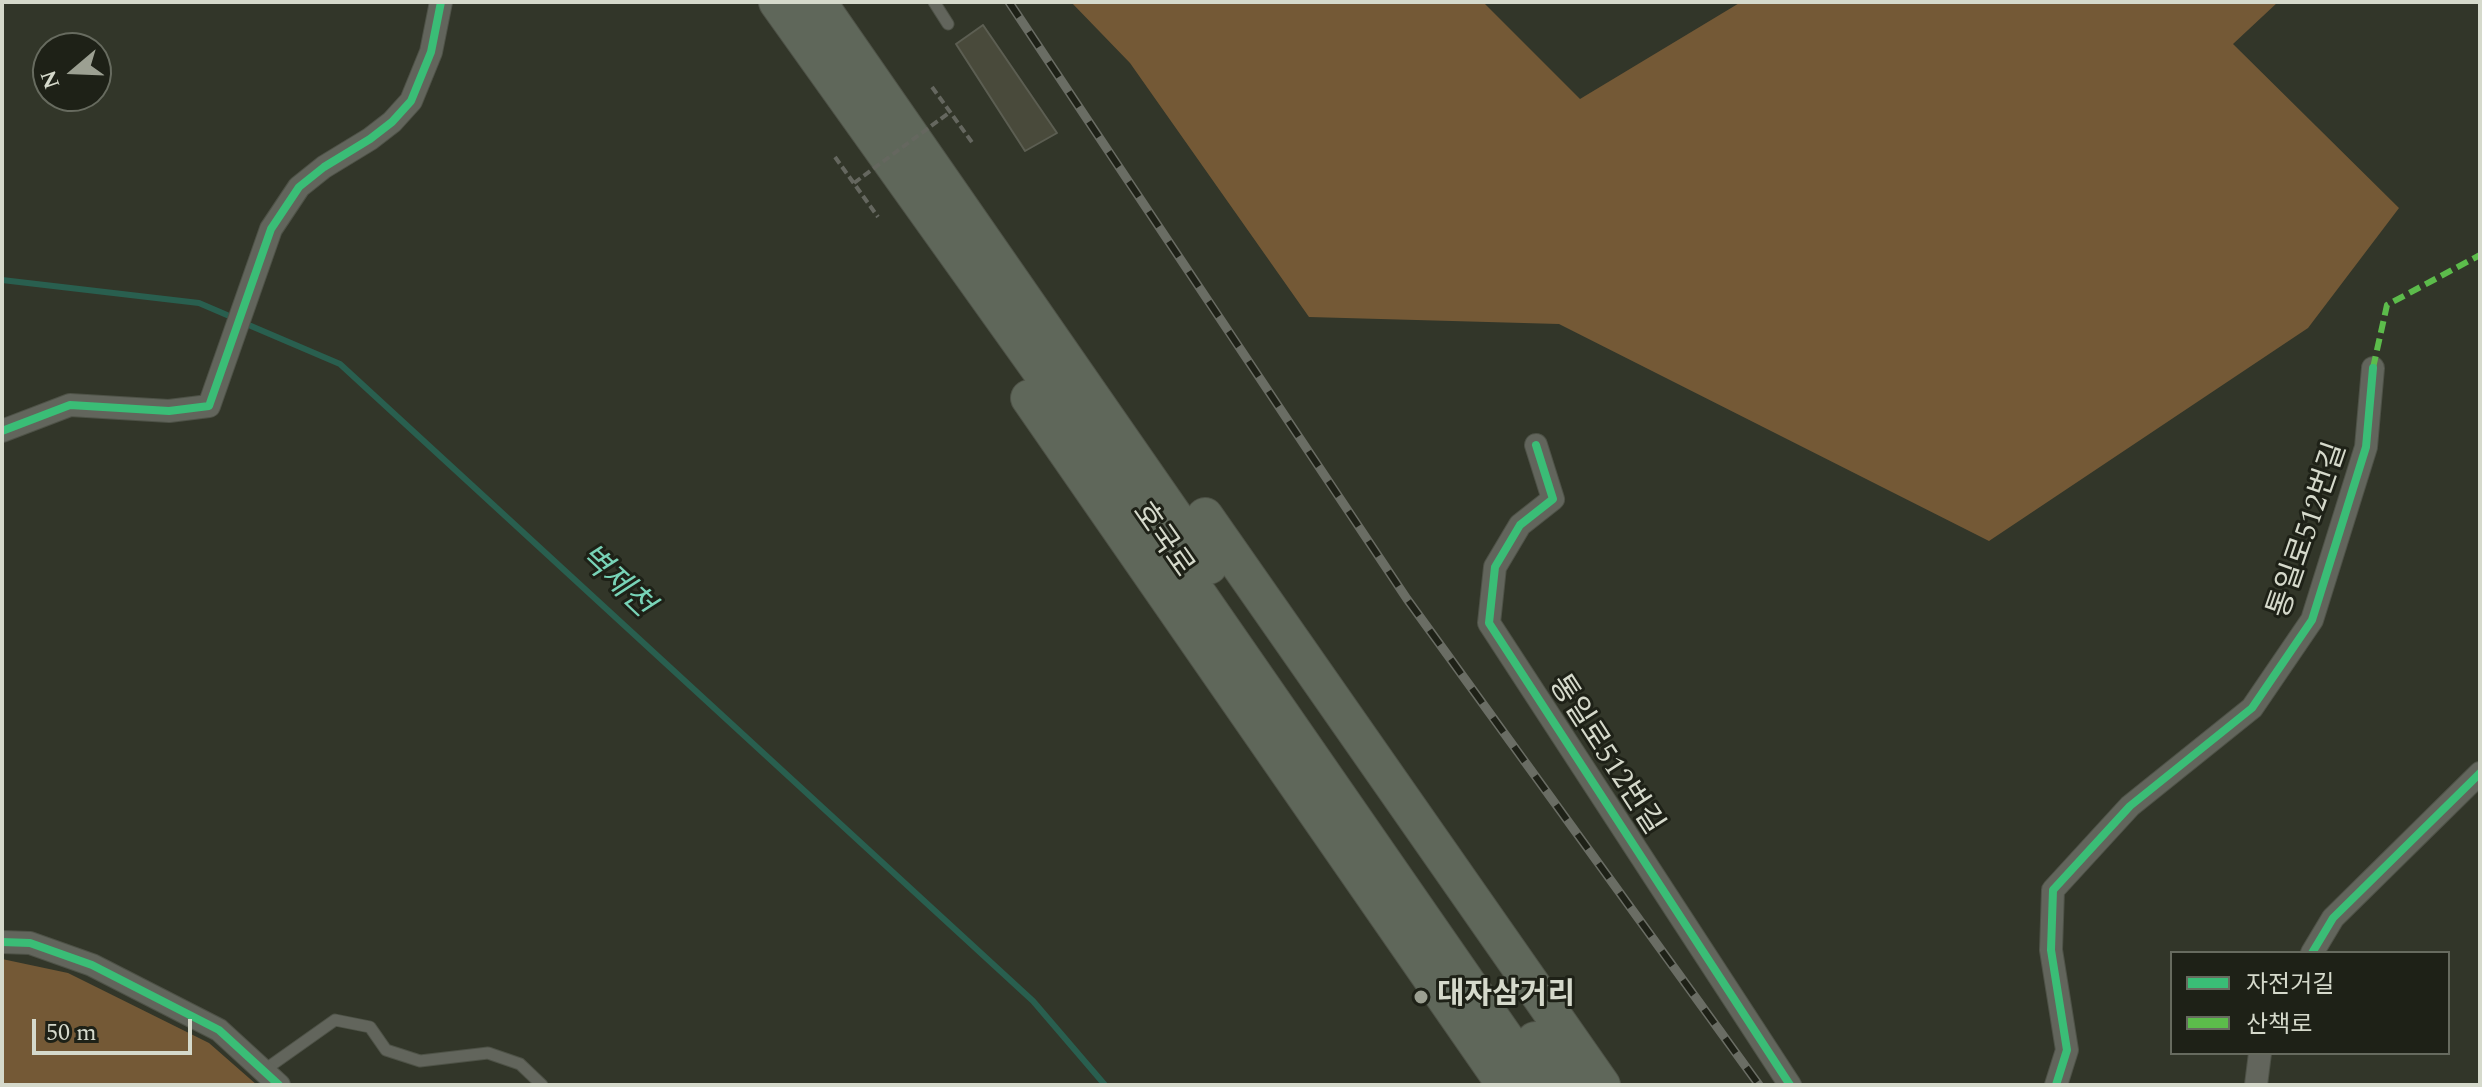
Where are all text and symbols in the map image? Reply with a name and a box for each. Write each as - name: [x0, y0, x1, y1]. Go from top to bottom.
- north arrow: [32, 32, 112, 112]
- text: N: [32, 65, 69, 93]
- street label: 통일로512번길: [2263, 439, 2357, 623]
- street label: 호국로: [1123, 497, 1199, 585]
- water label: 벽제천: [569, 539, 659, 627]
- street label: 통일로512번길: [1539, 669, 1669, 843]
- legend: [2170, 951, 2450, 1055]
- text: 자전거길: [2246, 967, 2334, 1003]
- place label: 대자삼거리: [1437, 979, 1575, 1015]
- marker: 대자삼거리: [1412, 988, 1430, 1006]
- scale bar: [36, 1003, 196, 1053]
- text: 산책로: [2246, 1007, 2312, 1043]
- text: 50 m: [46, 1015, 97, 1051]

